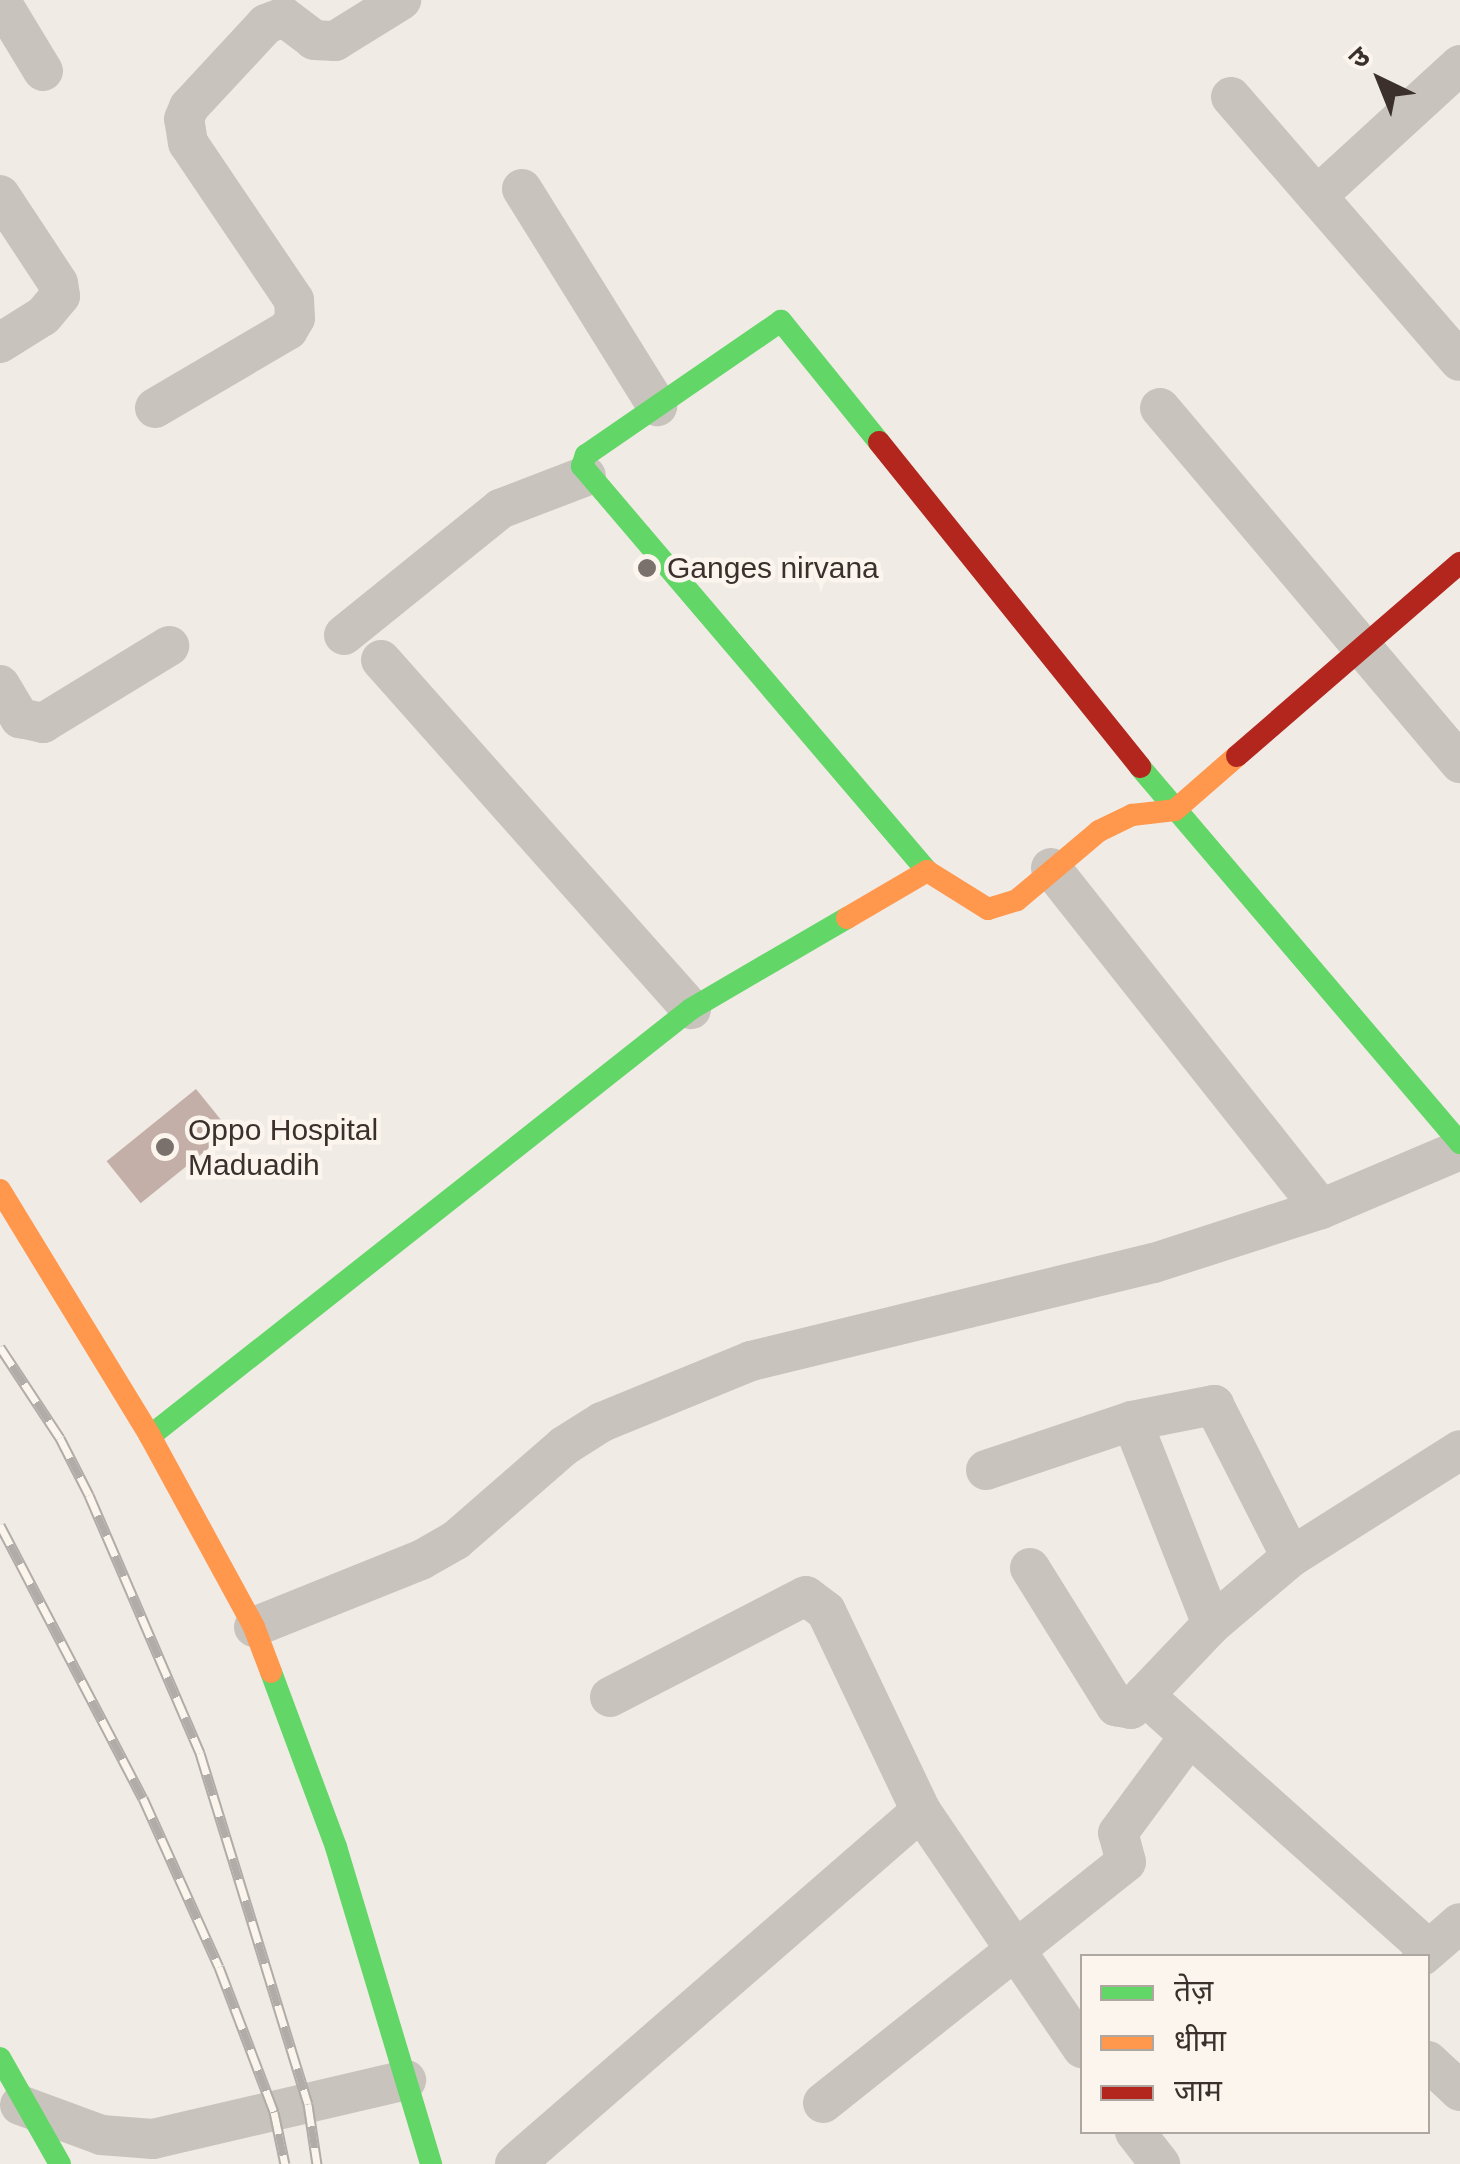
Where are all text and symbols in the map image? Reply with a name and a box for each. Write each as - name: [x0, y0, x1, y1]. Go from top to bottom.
- north arrow: [1330, 30, 1430, 130]
- text: उ: [1343, 41, 1376, 75]
- place label: Ganges nirvana: [667, 550, 879, 586]
- marker: Ganges nirvana: [636, 557, 658, 579]
- place label: Oppo Hospital Maduadih: [188, 1112, 378, 1182]
- marker: Oppo Hospital Maduadih: [152, 1134, 178, 1160]
- legend: [1080, 1954, 1430, 2134]
- text: तेज़: [1174, 1974, 1213, 2007]
- text: धीमा: [1174, 2024, 1226, 2057]
- text: जाम: [1174, 2074, 1222, 2107]

